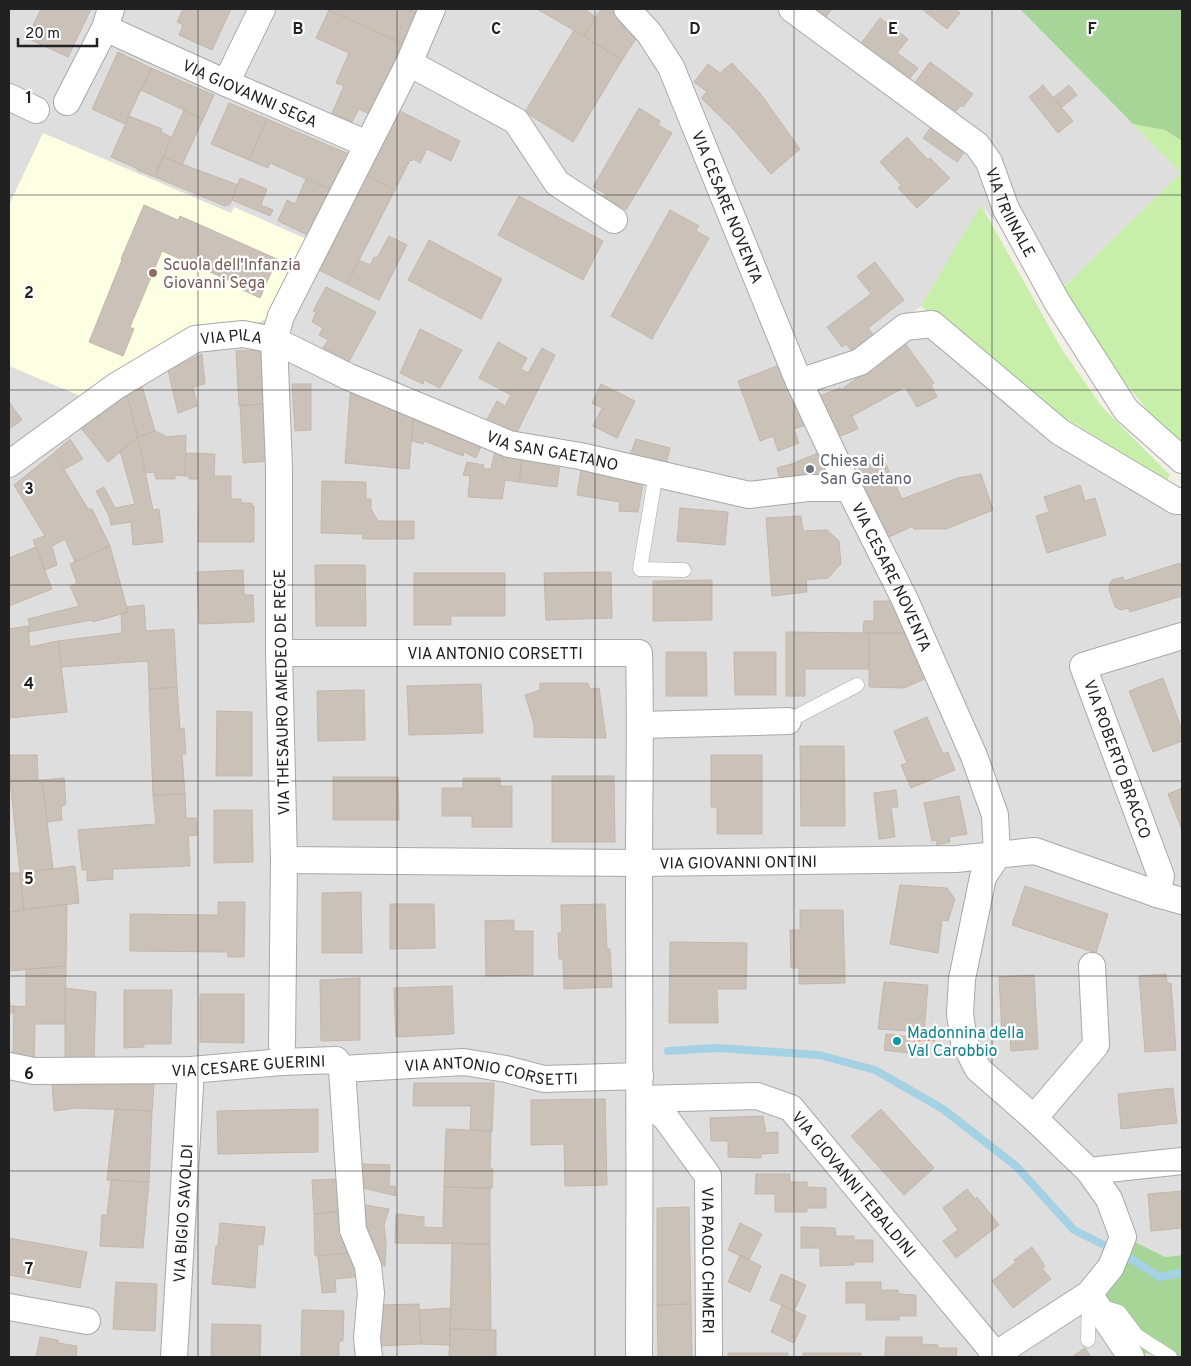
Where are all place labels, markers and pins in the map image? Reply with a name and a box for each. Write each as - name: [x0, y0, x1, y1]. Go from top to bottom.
- place label: Scuola dell'Infanzia Giovanni Sega: [163, 256, 301, 294]
- marker: Scuola dell'Infanzia Giovanni Sega: [147, 267, 159, 279]
- place label: Chiesa di San Gaetano: [820, 452, 912, 490]
- marker: Chiesa di San Gaetano: [804, 463, 816, 475]
- place label: Madonnina della Val Carobbio: [907, 1024, 1024, 1062]
- marker: Madonnina della Val Carobbio: [891, 1035, 903, 1047]

